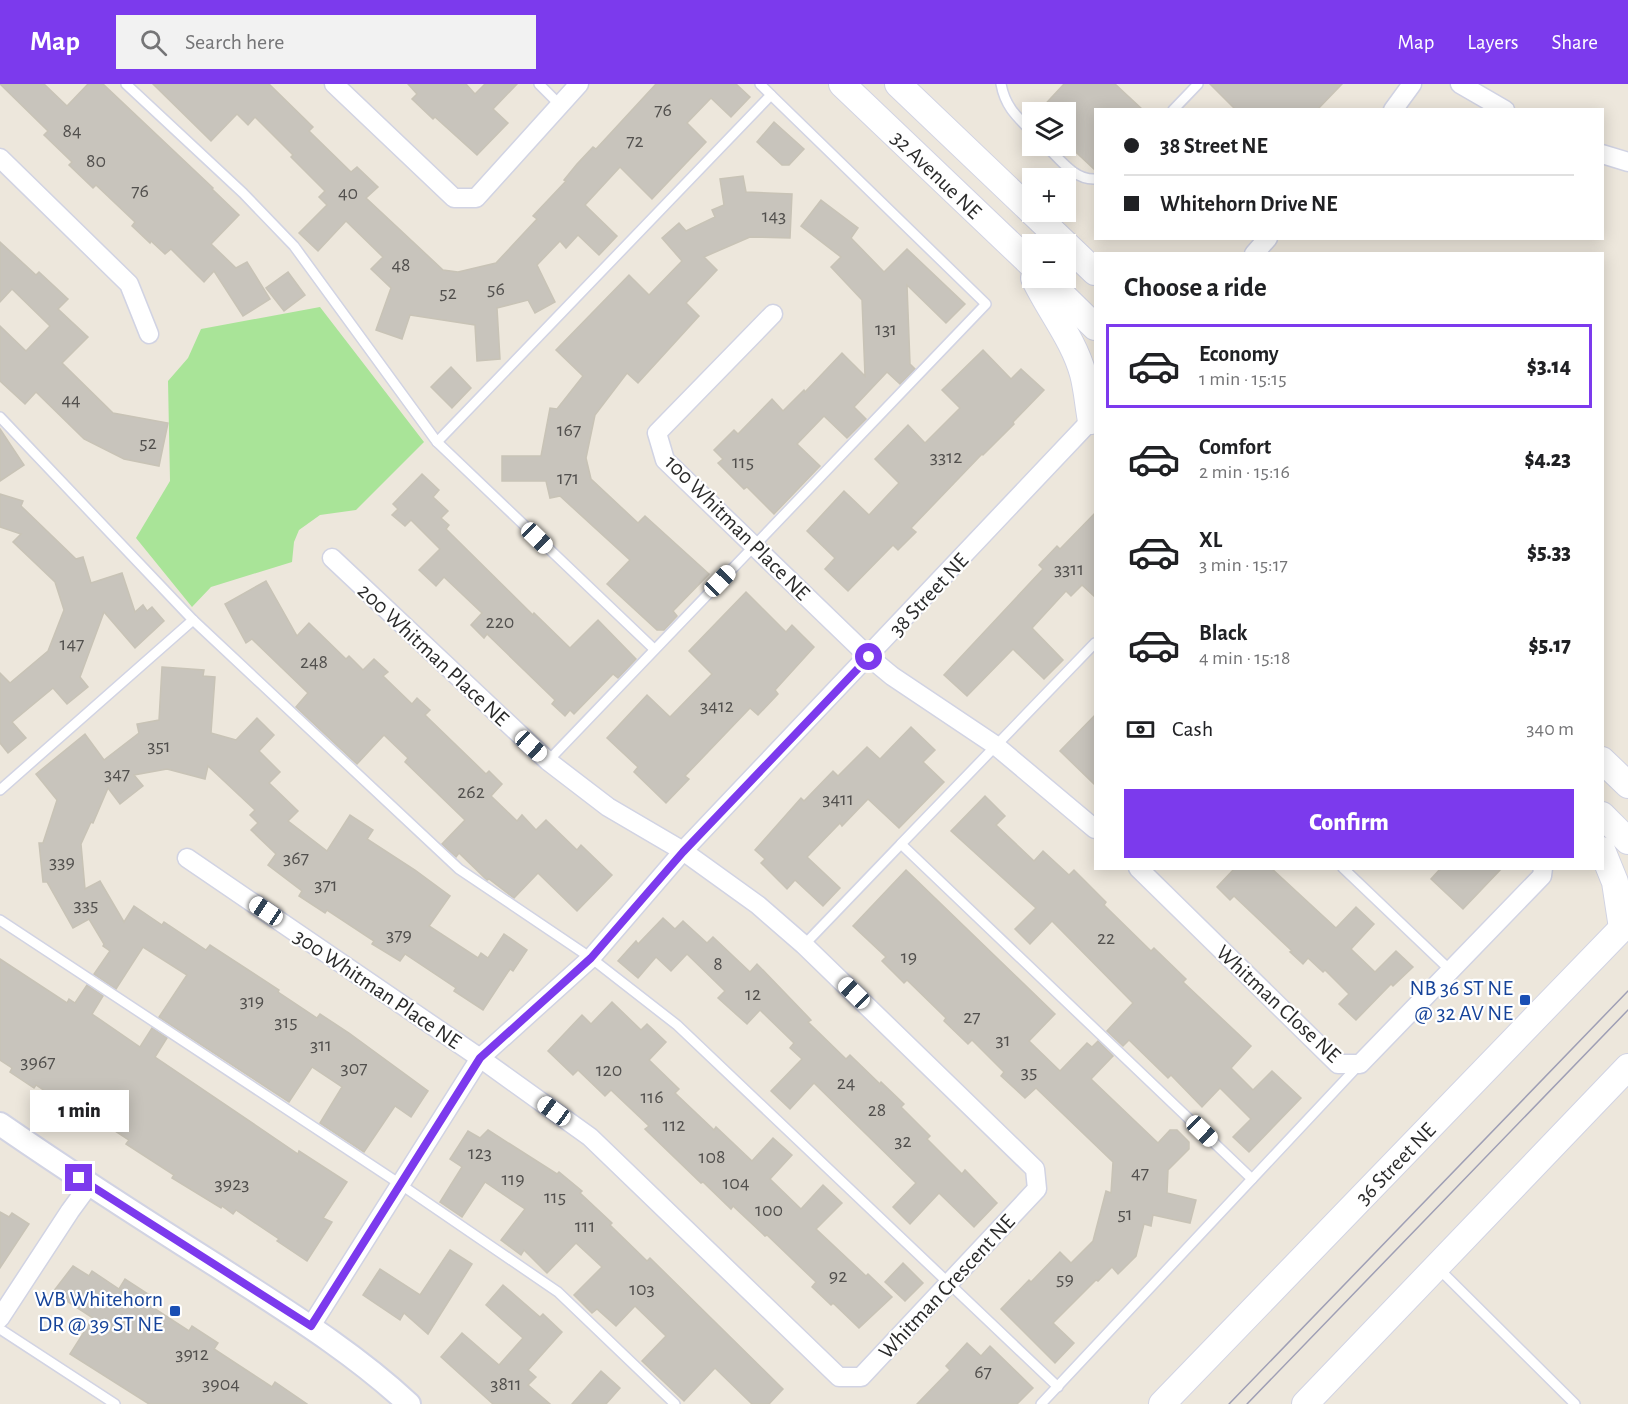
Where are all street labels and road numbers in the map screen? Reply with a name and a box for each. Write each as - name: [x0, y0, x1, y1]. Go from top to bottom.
- street label: 32 Avenue NE: [887, 126, 986, 223]
- street label: 100 Whitman Place NE: [661, 451, 814, 605]
- street label: 38 Street NE: [885, 549, 973, 640]
- street label: 200 Whitman Place NE: [354, 579, 513, 730]
- street label: 300 Whitman Place NE: [290, 925, 465, 1053]
- street label: Whitman Close NE: [1212, 941, 1345, 1067]
- street label: 36 Street NE: [1352, 1118, 1440, 1209]
- street label: Whitman Crescent NE: [874, 1210, 1019, 1363]

